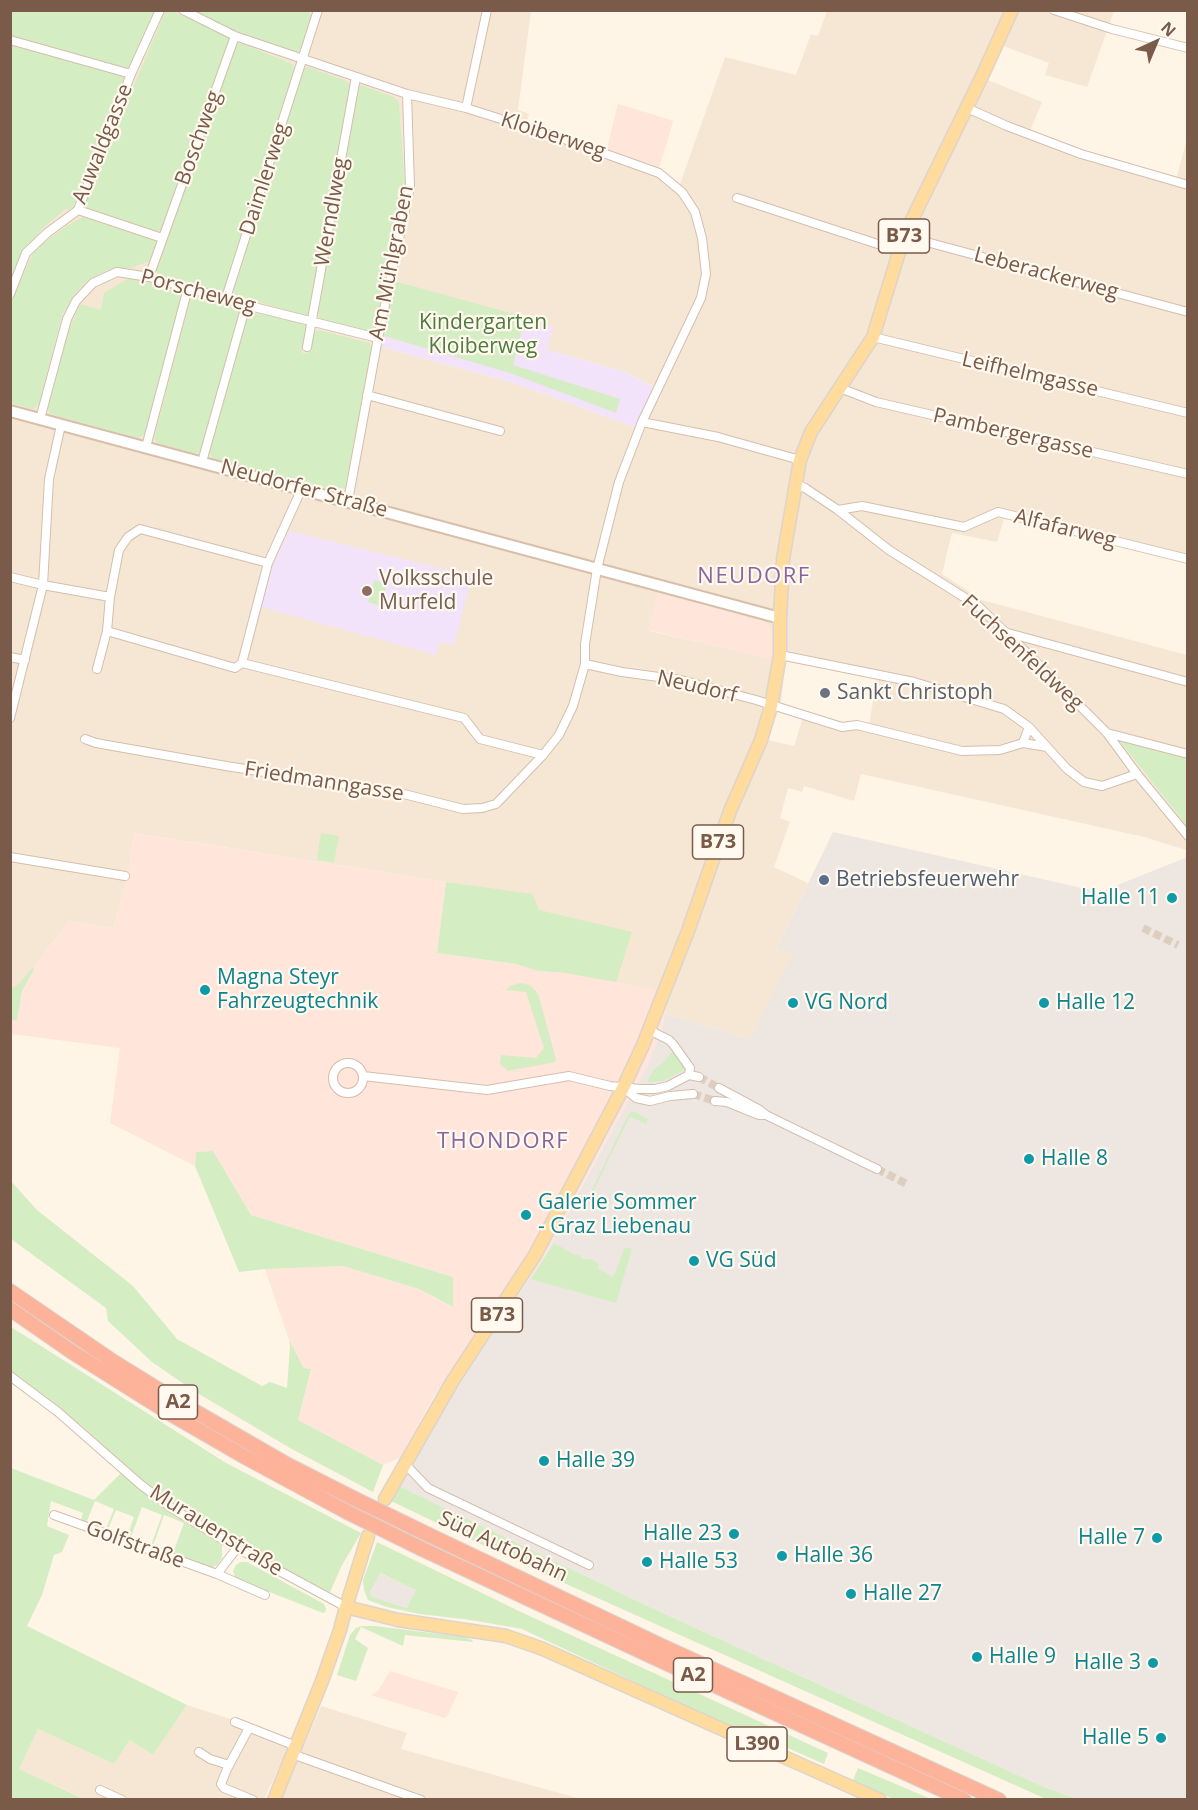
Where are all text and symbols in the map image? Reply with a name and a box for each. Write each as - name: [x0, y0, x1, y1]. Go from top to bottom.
- north arrow: [1126, 12, 1186, 72]
- text: N: [1156, 17, 1181, 41]
- street label: Auwaldgasse: [68, 80, 138, 208]
- street label: Boschweg: [170, 87, 228, 189]
- street label: Kloiberweg: [497, 107, 609, 165]
- street label: Daimlerweg: [235, 120, 295, 238]
- street label: Werndlweg: [310, 156, 354, 268]
- street label: Am Mühlgraben: [365, 183, 419, 343]
- road number: B73: [878, 219, 930, 253]
- street label: Leberackerweg: [971, 243, 1121, 305]
- street label: Porscheweg: [138, 265, 258, 319]
- park label: Kindergarten Kloiberweg: [419, 310, 547, 360]
- street label: Leifhelmgasse: [959, 347, 1101, 403]
- street label: Pambergergasse: [930, 403, 1096, 465]
- street label: Neudorfer Straße: [218, 455, 390, 523]
- street label: Alfafarweg: [1011, 504, 1119, 554]
- district label: NEUDORF: [697, 564, 811, 590]
- place label: Volksschule Murfeld: [379, 566, 493, 616]
- marker: Volksschule Murfeld: [360, 584, 374, 598]
- street label: Fuchsenfeldweg: [956, 590, 1088, 716]
- street label: Neudorf: [654, 666, 740, 708]
- place label: Sankt Christoph: [837, 680, 993, 706]
- marker: Sankt Christoph: [818, 686, 832, 700]
- street label: Friedmanngasse: [242, 757, 406, 807]
- road number: B73: [692, 825, 744, 859]
- place label: Betriebsfeuerwehr: [836, 867, 1019, 893]
- marker: Betriebsfeuerwehr: [817, 873, 831, 887]
- place label: Halle 11: [1081, 885, 1160, 911]
- marker: Halle 11: [1165, 891, 1179, 905]
- place label: Magna Steyr Fahrzeugtechnik: [217, 965, 378, 1015]
- marker: Magna Steyr Fahrzeugtechnik: [198, 983, 212, 997]
- place label: VG Nord: [805, 990, 888, 1016]
- place label: Halle 12: [1056, 990, 1135, 1016]
- marker: VG Nord: [786, 996, 800, 1010]
- marker: Halle 12: [1037, 996, 1051, 1010]
- district label: THONDORF: [437, 1129, 569, 1155]
- place label: Halle 8: [1041, 1146, 1108, 1172]
- marker: Halle 8: [1022, 1152, 1036, 1166]
- place label: Galerie Sommer - Graz Liebenau: [538, 1190, 697, 1240]
- marker: Galerie Sommer - Graz Liebenau: [519, 1208, 533, 1222]
- place label: VG Süd: [706, 1248, 776, 1274]
- marker: VG Süd: [687, 1254, 701, 1268]
- road number: B73: [472, 1298, 522, 1332]
- road number: A2: [158, 1385, 198, 1419]
- place label: Halle 39: [556, 1448, 635, 1474]
- marker: Halle 39: [537, 1454, 551, 1468]
- street label: Murauenstraße: [145, 1480, 287, 1582]
- street label: Süd Autobahn: [435, 1506, 571, 1588]
- street label: Golfstraße: [82, 1516, 188, 1574]
- place label: Halle 23: [643, 1521, 722, 1547]
- place label: Halle 7: [1078, 1525, 1145, 1551]
- marker: Halle 23: [727, 1527, 741, 1541]
- marker: Halle 7: [1150, 1531, 1164, 1545]
- place label: Halle 36: [794, 1543, 873, 1569]
- place label: Halle 53: [659, 1549, 738, 1575]
- marker: Halle 36: [775, 1549, 789, 1563]
- marker: Halle 53: [640, 1555, 654, 1569]
- place label: Halle 27: [863, 1581, 942, 1607]
- marker: Halle 27: [844, 1587, 858, 1601]
- place label: Halle 9: [989, 1644, 1056, 1670]
- marker: Halle 9: [970, 1650, 984, 1664]
- place label: Halle 3: [1074, 1650, 1141, 1676]
- marker: Halle 3: [1146, 1656, 1160, 1670]
- road number: A2: [674, 1658, 712, 1692]
- place label: Halle 5: [1082, 1725, 1149, 1751]
- road number: L390: [727, 1727, 787, 1761]
- marker: Halle 5: [1154, 1731, 1168, 1745]

